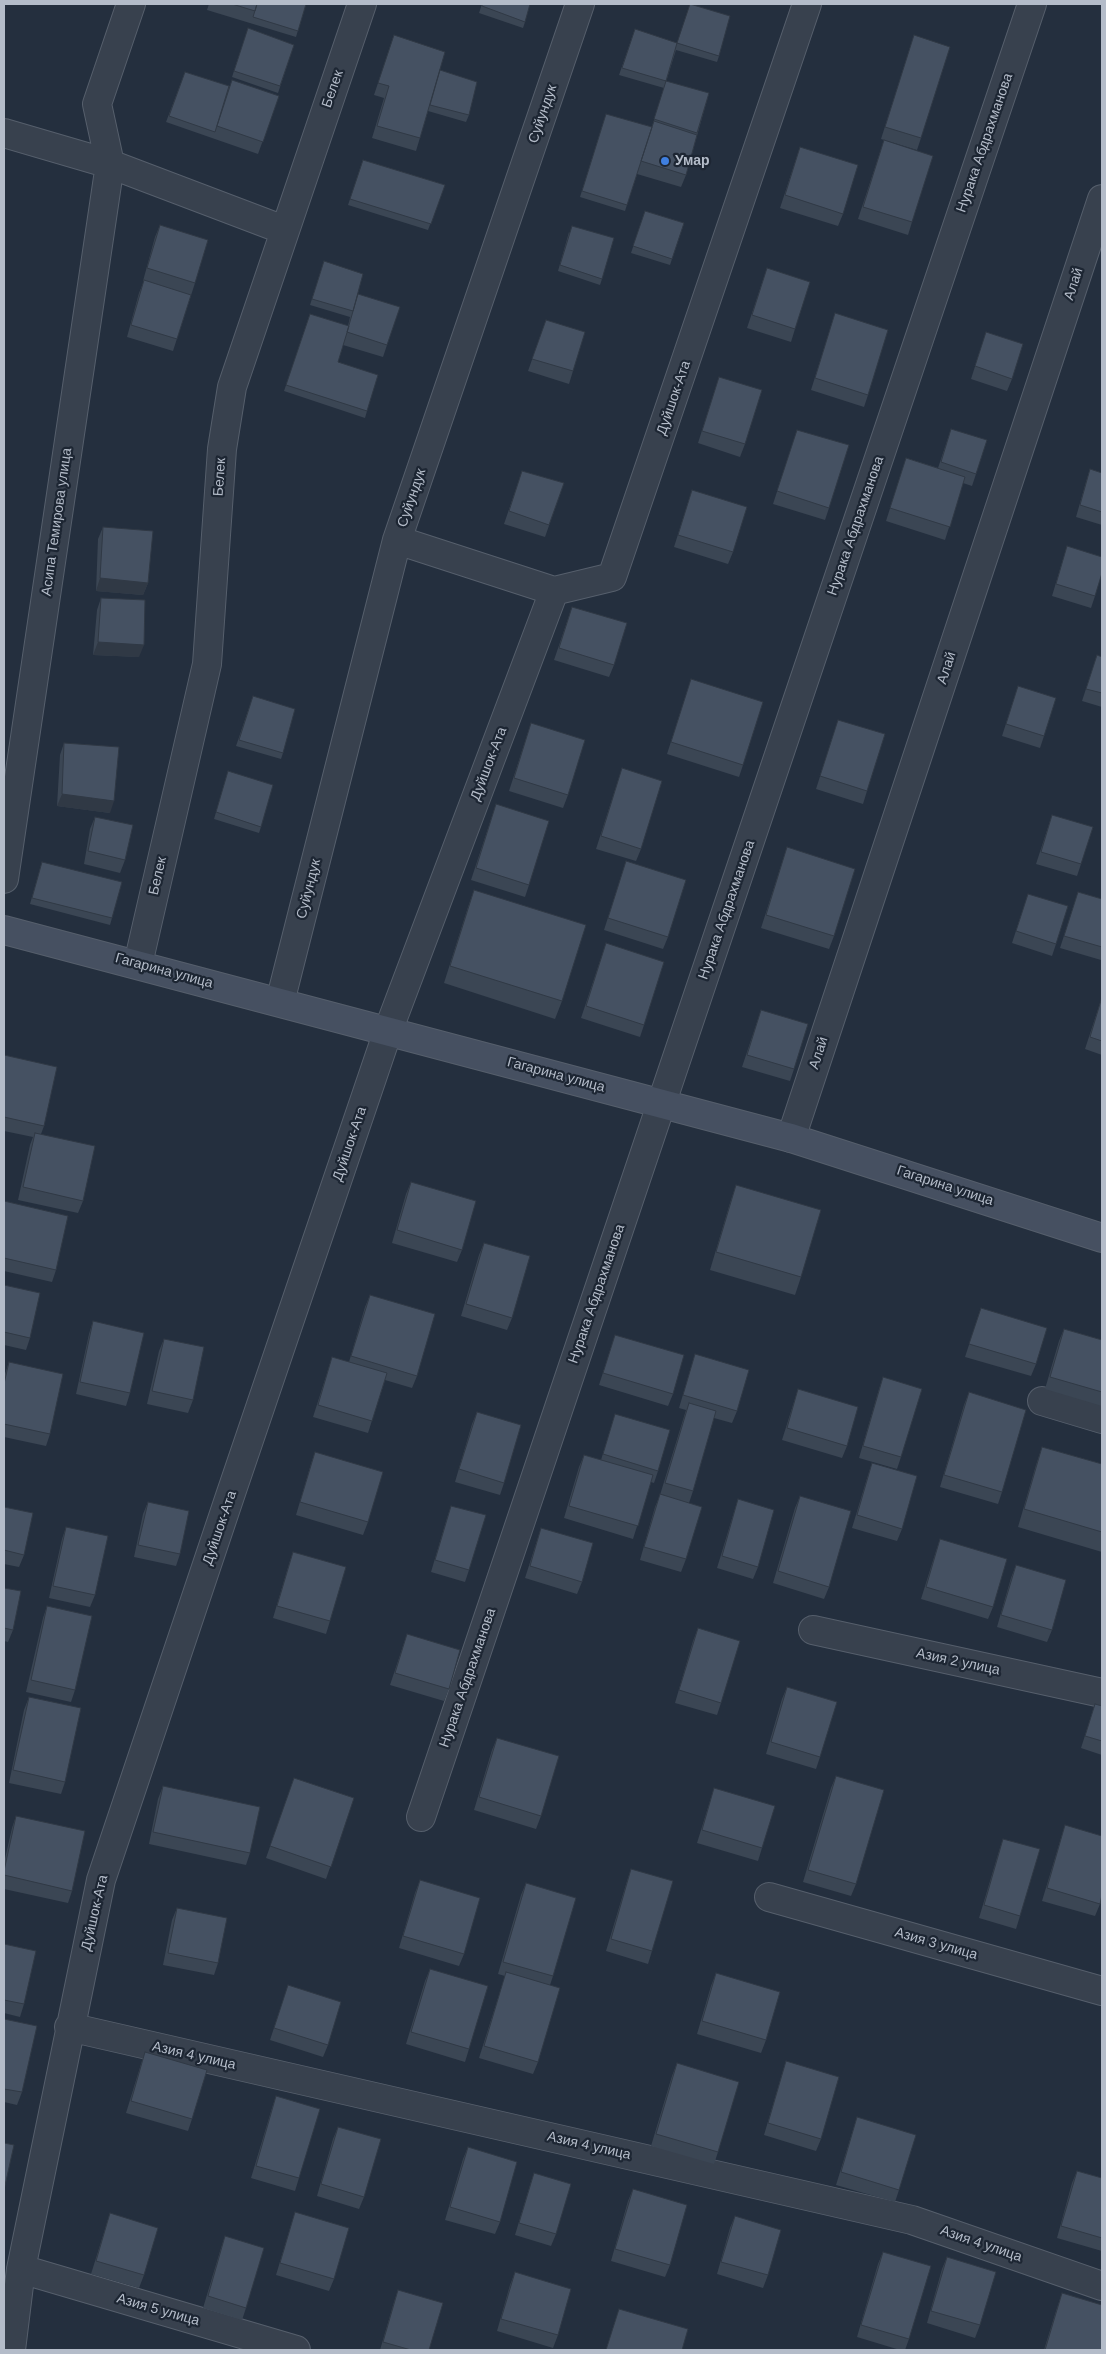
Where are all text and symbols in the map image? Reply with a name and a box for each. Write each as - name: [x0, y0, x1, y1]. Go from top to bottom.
- street label: Белек: [319, 68, 347, 110]
- street label: Нурака Абдрахманова: [953, 71, 1017, 215]
- street label: Суйундук: [525, 82, 561, 146]
- place label: Умар: [675, 153, 710, 169]
- marker: Умар: [659, 155, 671, 167]
- street label: Алай: [1061, 266, 1087, 302]
- street label: Дуйшок-Ата: [653, 359, 695, 437]
- street label: Асипа Темирова улица: [38, 447, 76, 597]
- street label: Нурака Абдрахманова: [824, 454, 888, 598]
- street label: Белек: [210, 457, 230, 497]
- street label: Суйундук: [394, 466, 430, 530]
- street label: Алай: [934, 650, 960, 686]
- street label: Дуйшок-Ата: [467, 725, 511, 803]
- street label: Нурака Абдрахманова: [695, 838, 759, 982]
- street label: Белек: [145, 855, 171, 897]
- street label: Суйундук: [293, 857, 325, 921]
- street label: Гагарина улица: [113, 950, 215, 992]
- street label: Алай: [806, 1035, 832, 1071]
- street label: Гагарина улица: [505, 1054, 607, 1096]
- street label: Дуйшок-Ата: [329, 1105, 371, 1183]
- street label: Гагарина улица: [895, 1162, 995, 1210]
- street label: Нурака Абдрахманова: [565, 1222, 629, 1366]
- street label: Дуйшок-Ата: [199, 1489, 241, 1567]
- street label: Нурака Абдрахманова: [436, 1606, 500, 1750]
- street label: Азия 2 улица: [915, 1645, 1001, 1679]
- street label: Дуйшок-Ата: [78, 1873, 112, 1953]
- street label: Азия 3 улица: [893, 1924, 979, 1964]
- street label: Азия 4 улица: [151, 2038, 237, 2074]
- street label: Азия 4 улица: [546, 2128, 632, 2164]
- street label: Азия 4 улица: [938, 2222, 1024, 2266]
- street label: Азия 5 улица: [115, 2290, 201, 2330]

